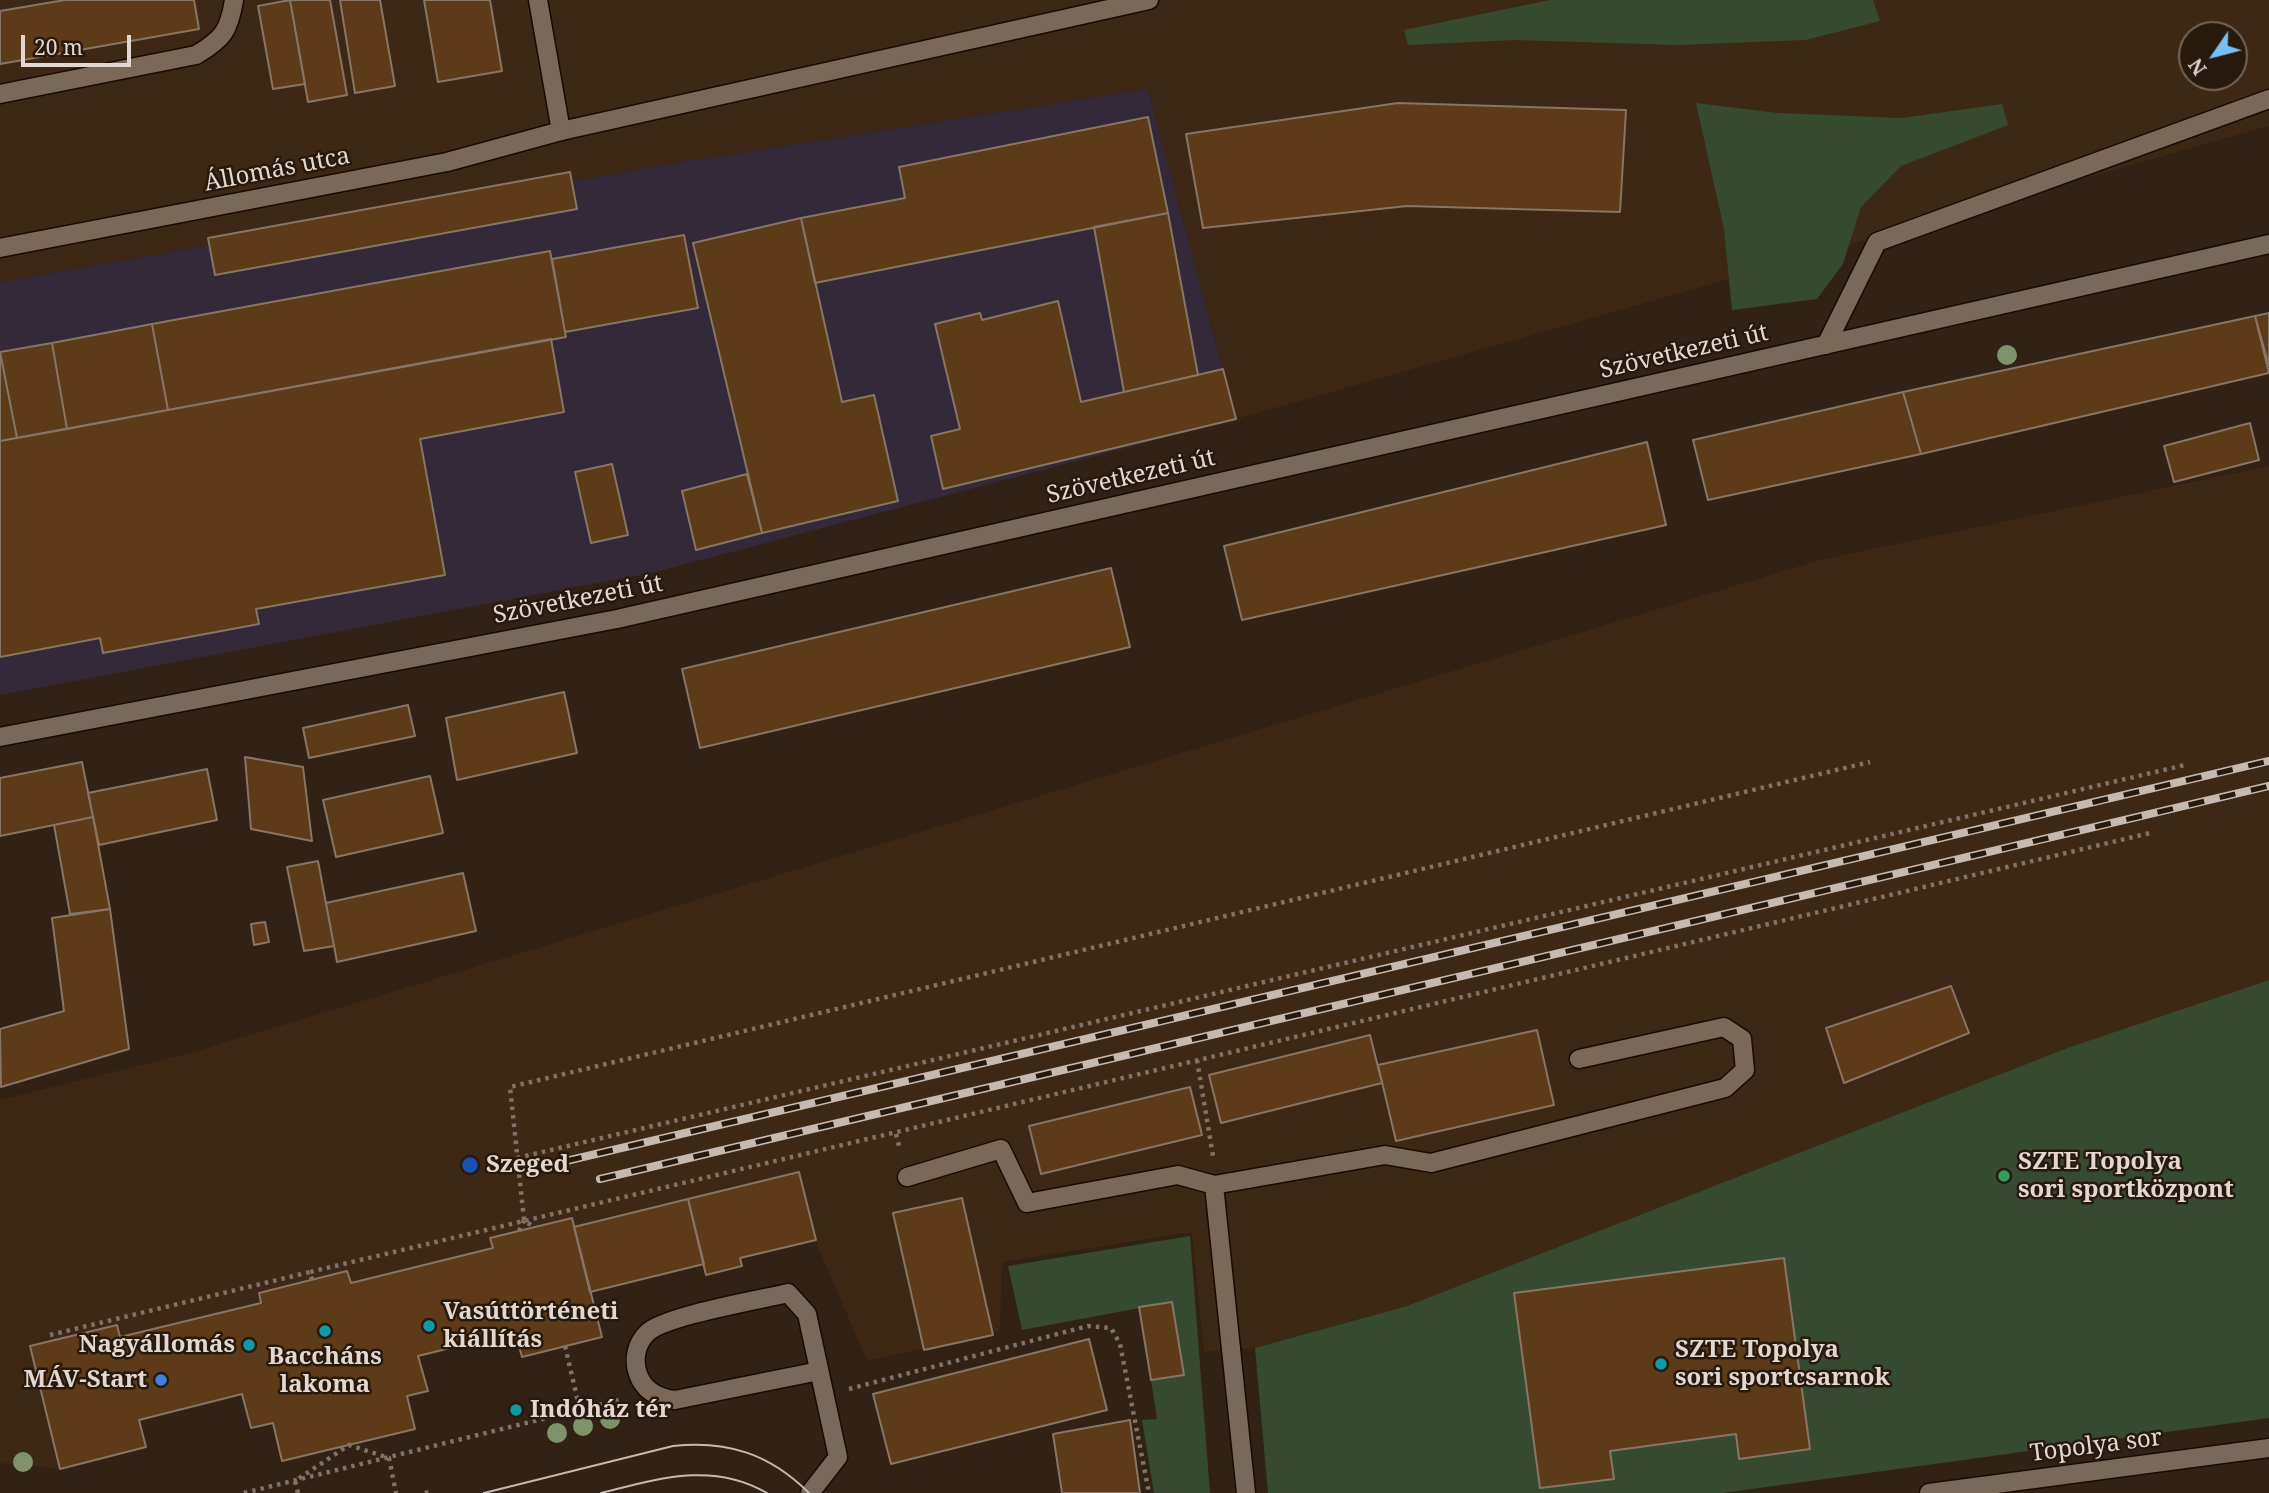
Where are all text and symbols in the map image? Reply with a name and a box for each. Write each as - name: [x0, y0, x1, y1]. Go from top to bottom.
- scale bar: [24, 21, 135, 65]
- north arrow: [2178, 21, 2248, 91]
- text: 20 m: [34, 33, 83, 61]
- text: N: [2182, 53, 2212, 80]
- street label: Állomás utca: [202, 142, 352, 198]
- street label: Szövetkezeti út: [1597, 319, 1771, 385]
- street label: Szövetkezeti út: [1044, 444, 1218, 510]
- street label: Szövetkezeti út: [491, 569, 665, 631]
- place label: SZTE Topolya sori sportközpont: [2018, 1148, 2234, 1204]
- place label: Szeged: [486, 1151, 569, 1179]
- marker: Szeged: [460, 1155, 480, 1175]
- marker: SZTE Topolya sori sportközpont: [1996, 1168, 2012, 1184]
- place label: Vasúttörténeti kiállítás: [443, 1298, 618, 1354]
- marker: Vasúttörténeti kiállítás: [421, 1318, 437, 1334]
- marker: Baccháns lakoma: [317, 1323, 333, 1339]
- place label: Nagyállomás: [79, 1331, 235, 1359]
- place label: SZTE Topolya sori sportcsarnok: [1675, 1336, 1890, 1392]
- marker: Nagyállomás: [241, 1337, 257, 1353]
- place label: Baccháns lakoma: [268, 1343, 382, 1399]
- marker: SZTE Topolya sori sportcsarnok: [1653, 1356, 1669, 1372]
- place label: MÁV-Start: [24, 1366, 147, 1394]
- marker: MÁV-Start: [153, 1372, 169, 1388]
- place label: Indóház tér: [530, 1396, 671, 1424]
- marker: Indóház tér: [508, 1402, 524, 1418]
- street label: Topolya sor: [2028, 1424, 2164, 1468]

